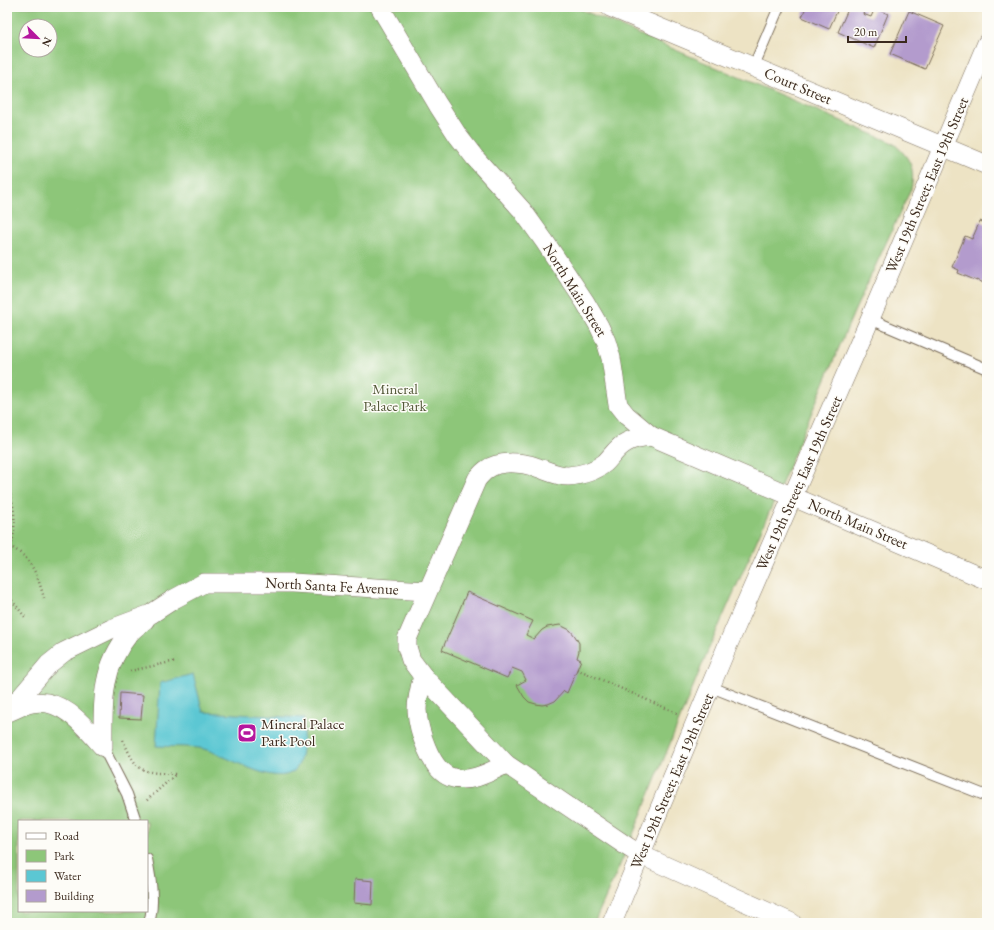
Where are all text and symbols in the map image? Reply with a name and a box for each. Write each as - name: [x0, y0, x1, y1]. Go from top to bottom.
- north arrow: [18, 18, 58, 58]
- scale bar: [848, 18, 906, 44]
- text: 20 m: [854, 24, 878, 40]
- text: N: [39, 35, 55, 49]
- street label: Court Street: [762, 63, 835, 108]
- street label: West 19th Street; East 19th Street: [881, 94, 972, 276]
- street label: North Main Street: [539, 240, 612, 340]
- park label: Mineral Palace Park: [363, 379, 428, 415]
- street label: West 19th Street; East 19th Street: [751, 392, 846, 573]
- street label: North Main Street: [805, 494, 911, 553]
- street label: North Santa Fe Avenue: [265, 573, 399, 598]
- street label: West 19th Street; East 19th Street: [626, 690, 717, 872]
- place label: Mineral Palace Park Pool: [261, 714, 344, 750]
- sports icon: Mineral Palace Park Pool: [236, 722, 258, 744]
- legend: [18, 820, 148, 912]
- text: Road: [54, 828, 80, 844]
- text: Park: [54, 848, 75, 864]
- text: Water: [54, 868, 81, 884]
- text: Building: [54, 888, 95, 904]

